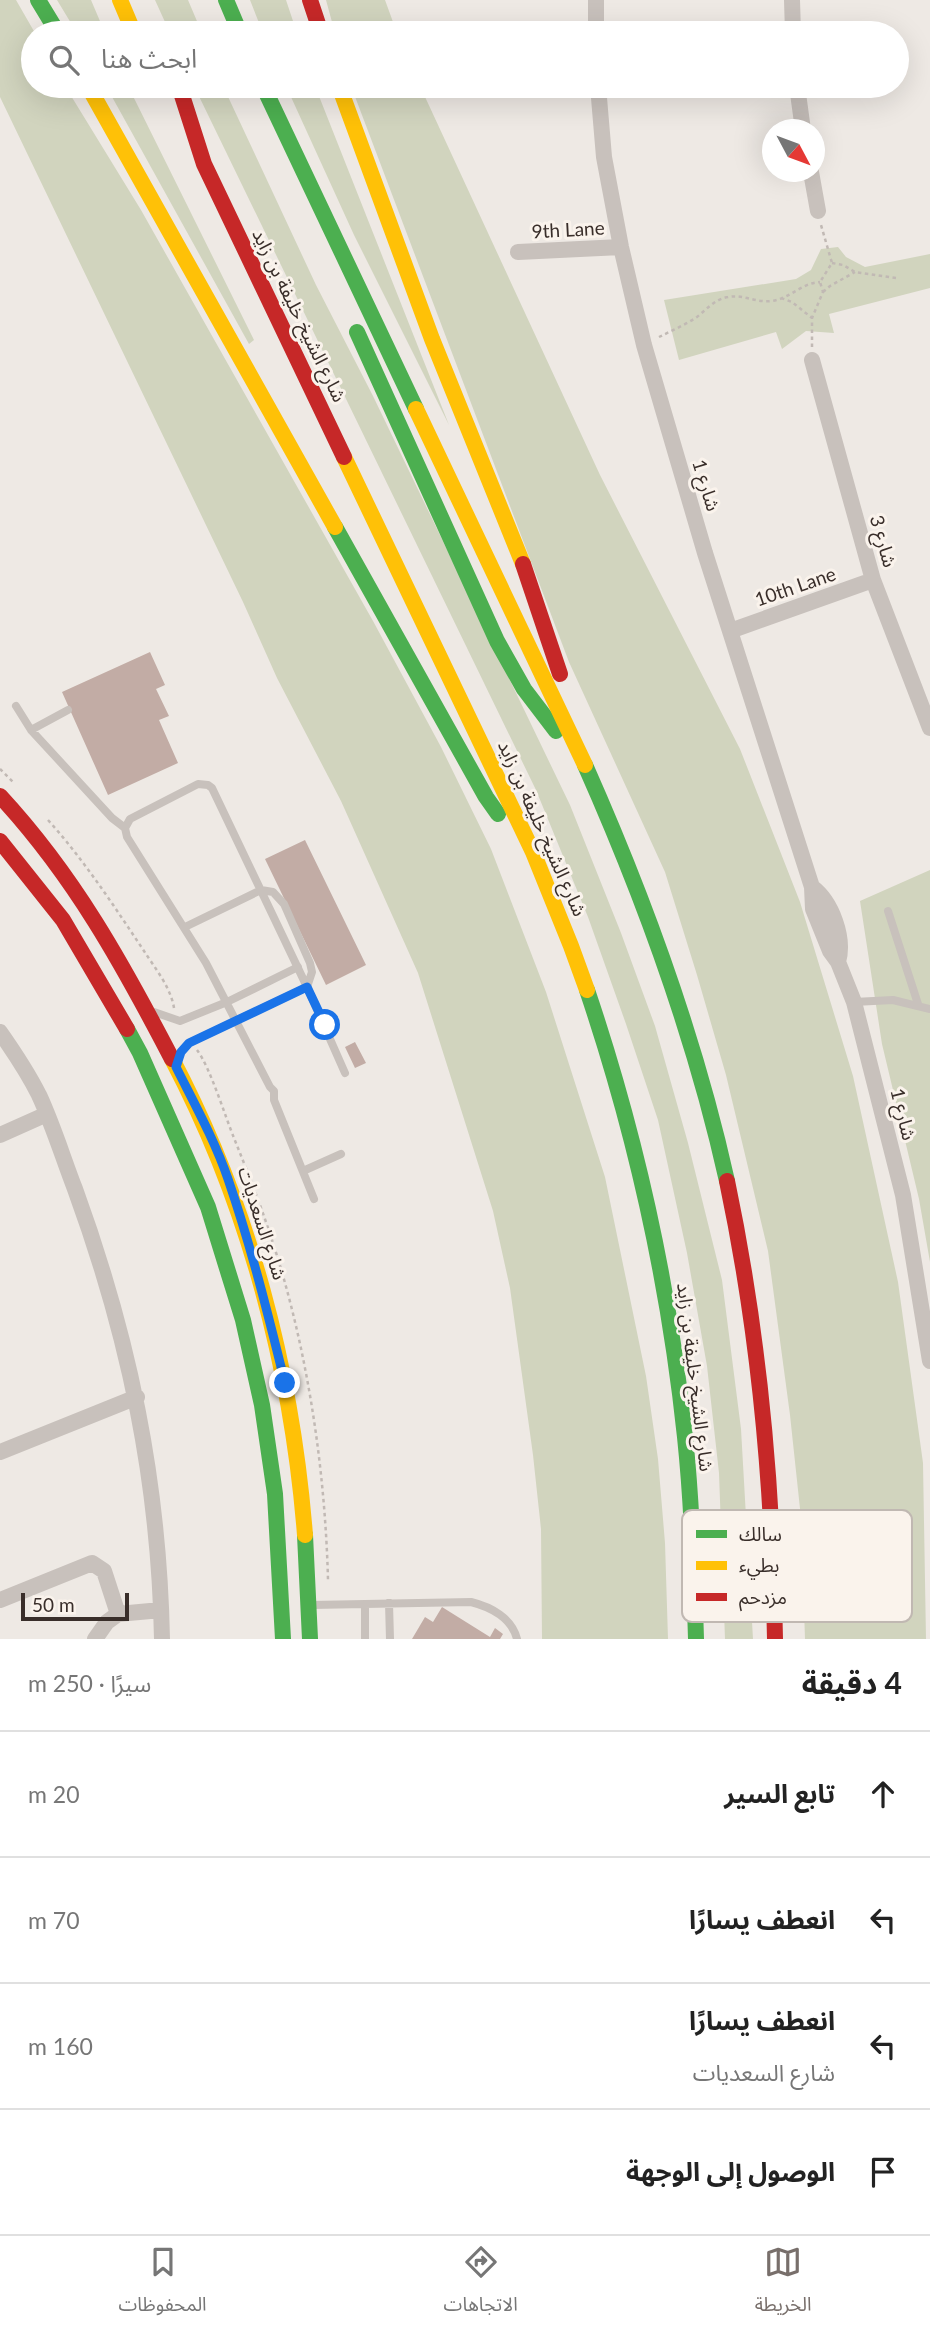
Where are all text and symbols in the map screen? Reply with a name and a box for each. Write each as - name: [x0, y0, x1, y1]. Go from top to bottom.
- search box: [21, 21, 909, 98]
- icon: search: [45, 41, 83, 79]
- text: ابحث هنا: [101, 42, 197, 74]
- north arrow: [762, 119, 825, 182]
- street label: 9th Lane: [531, 216, 605, 242]
- street label: شارع الشيخ خليفة بن زايد: [244, 225, 352, 407]
- street label: شارع 1: [685, 456, 726, 515]
- street label: شارع 3: [863, 512, 902, 570]
- street label: 10th Lane: [751, 561, 839, 611]
- street label: شارع الشيخ خليفة بن زايد: [490, 737, 592, 921]
- route start: [309, 1009, 340, 1040]
- street label: شارع 1: [884, 1086, 922, 1143]
- street label: شارع السعديات: [231, 1164, 292, 1283]
- street label: شارع الشيخ خليفة بن زايد: [669, 1281, 719, 1473]
- route end: [269, 1367, 300, 1398]
- legend: [682, 1510, 912, 1622]
- text: سالك: [739, 1522, 782, 1545]
- text: بطيء: [739, 1553, 779, 1580]
- text: مزدحم: [739, 1585, 787, 1612]
- scale bar: [21, 1590, 130, 1622]
- text: 50 m: [32, 1593, 75, 1616]
- text: 4 دقيقة: [802, 1664, 902, 1700]
- text: سيرًا · 250 m: [28, 1669, 151, 1697]
- icon: ahead: [864, 1775, 902, 1813]
- text: تابع السير: [724, 1777, 835, 1809]
- text: 20 m: [28, 1780, 80, 1808]
- icon: left: [864, 1901, 902, 1939]
- text: انعطف يسارًا: [689, 1903, 835, 1935]
- text: 70 m: [28, 1906, 80, 1934]
- text: انعطف يسارًا: [689, 2004, 835, 2036]
- icon: left: [864, 2027, 902, 2065]
- text: 160 m: [28, 2032, 93, 2060]
- text: شارع السعديات: [693, 2058, 835, 2086]
- icon: arrive: [864, 2153, 902, 2191]
- text: الوصول إلى الوجهة: [626, 2155, 835, 2187]
- tab: المحفوظات: [118, 2243, 207, 2325]
- tab: الاتجاهات: [444, 2243, 518, 2325]
- tab: الخريطة: [755, 2243, 812, 2325]

